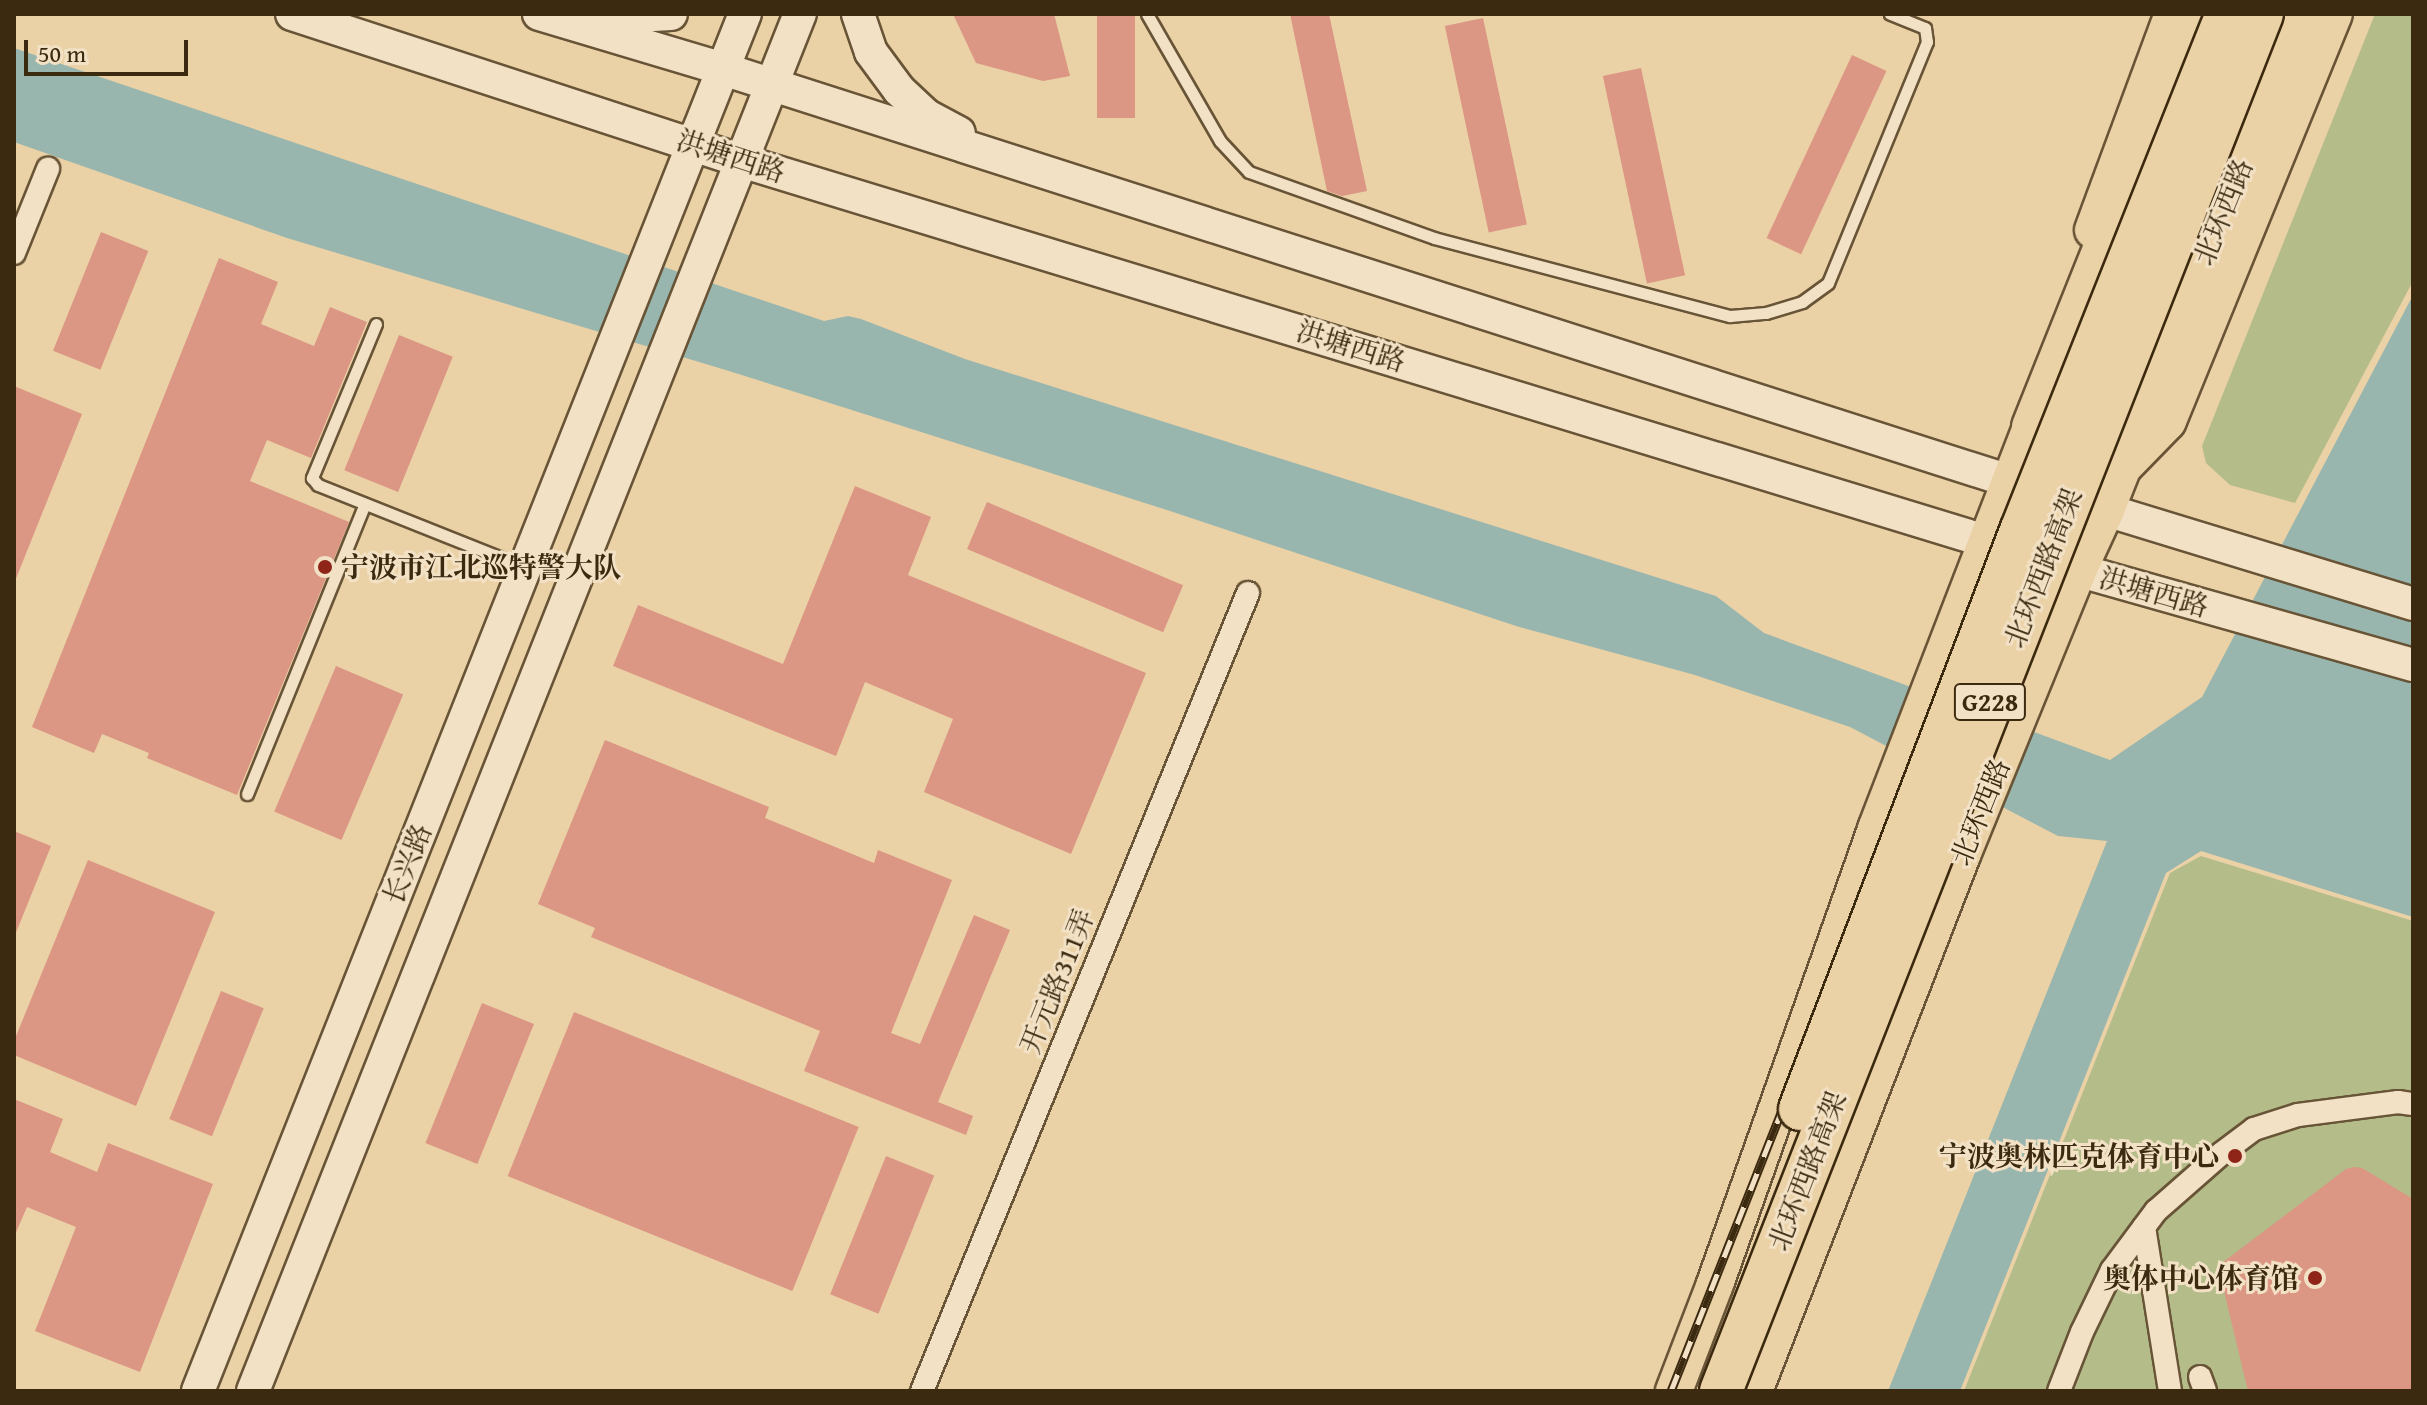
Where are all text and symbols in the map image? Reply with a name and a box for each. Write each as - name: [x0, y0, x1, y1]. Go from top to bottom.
- scale bar: [28, 24, 192, 74]
- text: 50 m: [38, 36, 86, 71]
- street label: 洪塘西路: [673, 123, 789, 189]
- street label: 北环西路: [2186, 154, 2260, 270]
- street label: 洪塘西路: [1293, 314, 1409, 378]
- street label: 北环西路高架: [1997, 484, 2089, 652]
- place label: 宁波市江北巡特警大队: [341, 550, 621, 584]
- marker: 宁波市江北巡特警大队: [316, 558, 334, 576]
- street label: 洪塘西路: [2096, 560, 2212, 624]
- road number: G228: [1952, 680, 2028, 724]
- street label: 北环西路: [1943, 754, 2017, 870]
- street label: 长兴路: [376, 819, 438, 909]
- street label: 开元路311弄: [1013, 904, 1101, 1058]
- street label: 北环西路高架: [1761, 1087, 1853, 1255]
- place label: 宁波奥林匹克体育中心: [1939, 1139, 2219, 1173]
- marker: 宁波奥林匹克体育中心: [2226, 1147, 2244, 1165]
- place label: 奥体中心体育馆: [2103, 1261, 2299, 1295]
- marker: 奥体中心体育馆: [2306, 1269, 2324, 1287]

